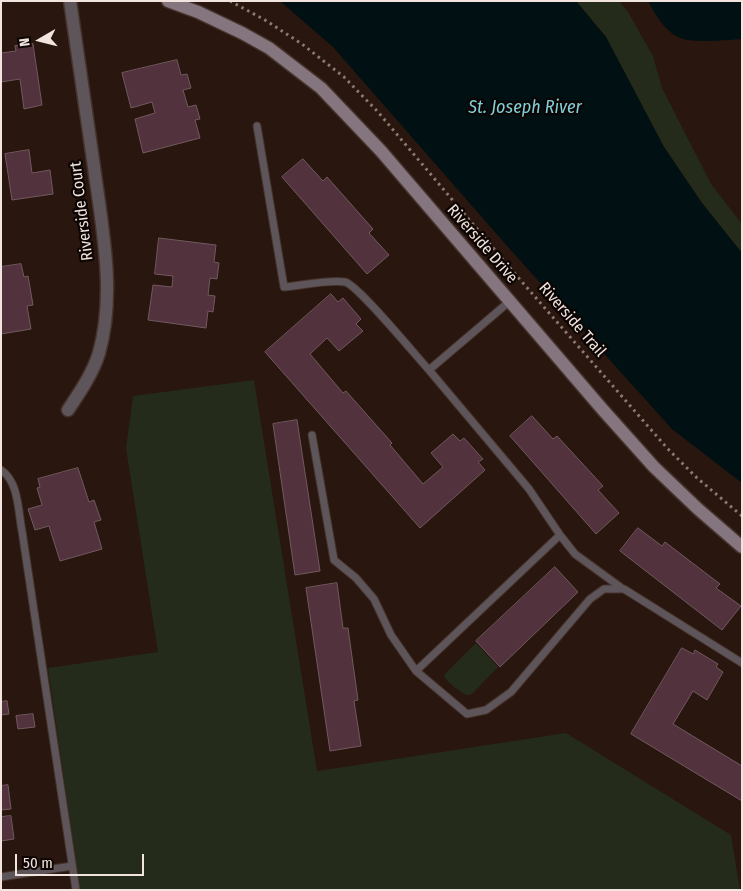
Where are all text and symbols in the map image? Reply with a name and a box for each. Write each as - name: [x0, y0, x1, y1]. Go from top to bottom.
- north arrow: [15, 15, 65, 65]
- text: N: [16, 37, 34, 48]
- water label: St. Joseph River: [468, 97, 582, 119]
- street label: Riverside Court: [66, 160, 98, 262]
- street label: Riverside Drive: [443, 201, 521, 287]
- street label: Riverside Trail: [534, 279, 610, 361]
- scale bar: [18, 844, 146, 876]
- text: 50 m: [23, 854, 53, 872]

